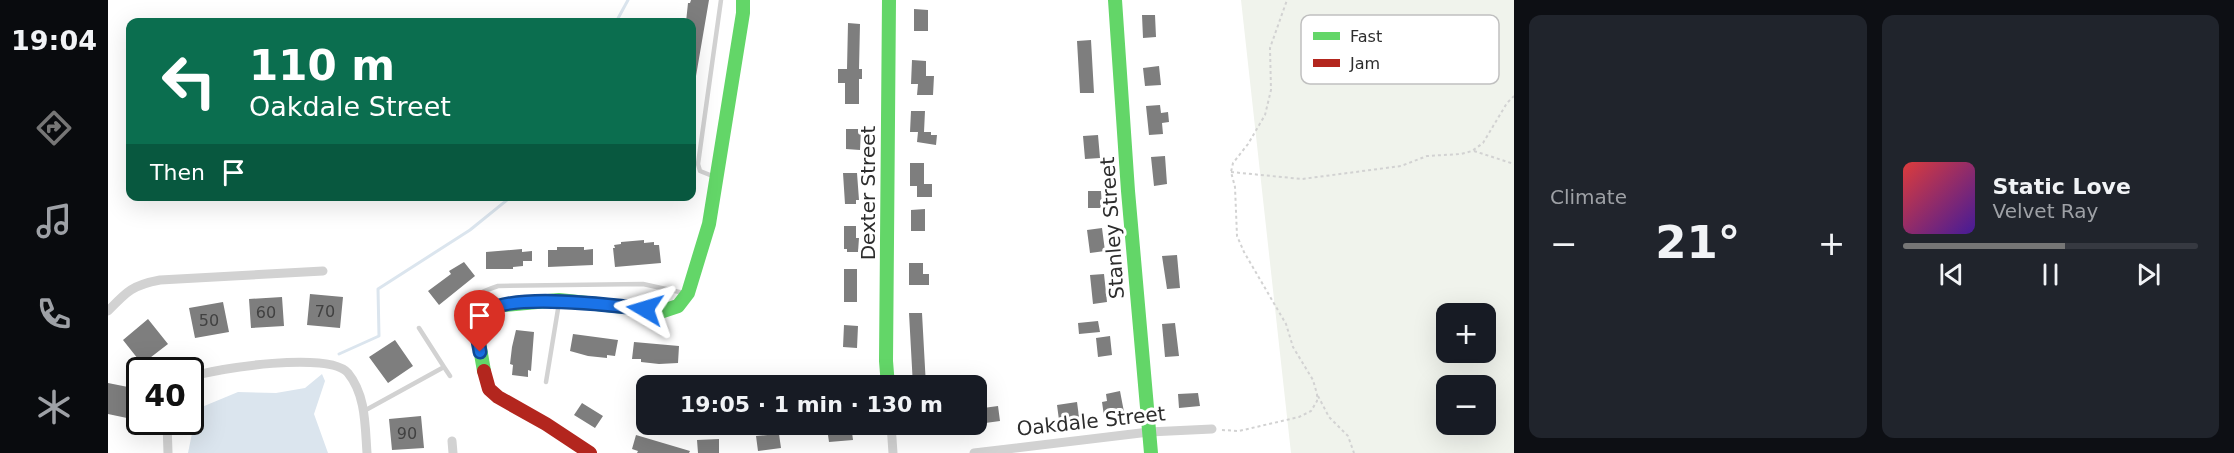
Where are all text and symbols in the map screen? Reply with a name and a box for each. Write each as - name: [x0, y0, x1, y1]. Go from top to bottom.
- legend: [1301, 15, 1499, 84]
- text: 19:04: [11, 25, 97, 56]
- text: Fast: [1350, 27, 1382, 46]
- text: 110 m: [249, 41, 395, 90]
- icon: left: [150, 42, 228, 120]
- text: Jam: [1349, 54, 1380, 73]
- text: Oakdale Street: [249, 91, 451, 122]
- icon: directions: [33, 107, 75, 149]
- street label: Dexter Street: [856, 125, 880, 260]
- icon: arrive: [217, 156, 250, 189]
- street label: Stanley Street: [1095, 156, 1129, 300]
- text: Then: [150, 160, 205, 185]
- text: Static Love: [1993, 174, 2131, 199]
- text: Climate: [1550, 185, 1627, 209]
- text: Velvet Ray: [1993, 199, 2098, 223]
- icon: music: [33, 200, 75, 242]
- text: 21°: [1655, 216, 1740, 269]
- text: −: [1550, 224, 1578, 263]
- text: +: [1818, 224, 1846, 263]
- icon: previous: [1935, 258, 1968, 291]
- icon: pause: [2034, 258, 2067, 291]
- icon: next: [2132, 258, 2165, 291]
- position arrow: [613, 277, 677, 341]
- pin: [454, 290, 505, 352]
- icon: phone: [33, 293, 75, 335]
- icon: arrive: [463, 299, 496, 332]
- house number: 70: [315, 302, 335, 321]
- house number: 60: [256, 303, 276, 322]
- map controls: [1436, 303, 1496, 435]
- button: +: [1436, 303, 1496, 363]
- house number: 50: [199, 311, 219, 330]
- speed limit sign: 40: [126, 357, 204, 435]
- button: −: [1436, 375, 1496, 435]
- icon: climate: [33, 386, 75, 428]
- text: 19:05 · 1 min · 130 m: [680, 392, 943, 417]
- street label: Oakdale Street: [1015, 401, 1167, 441]
- house number: 90: [397, 424, 417, 443]

